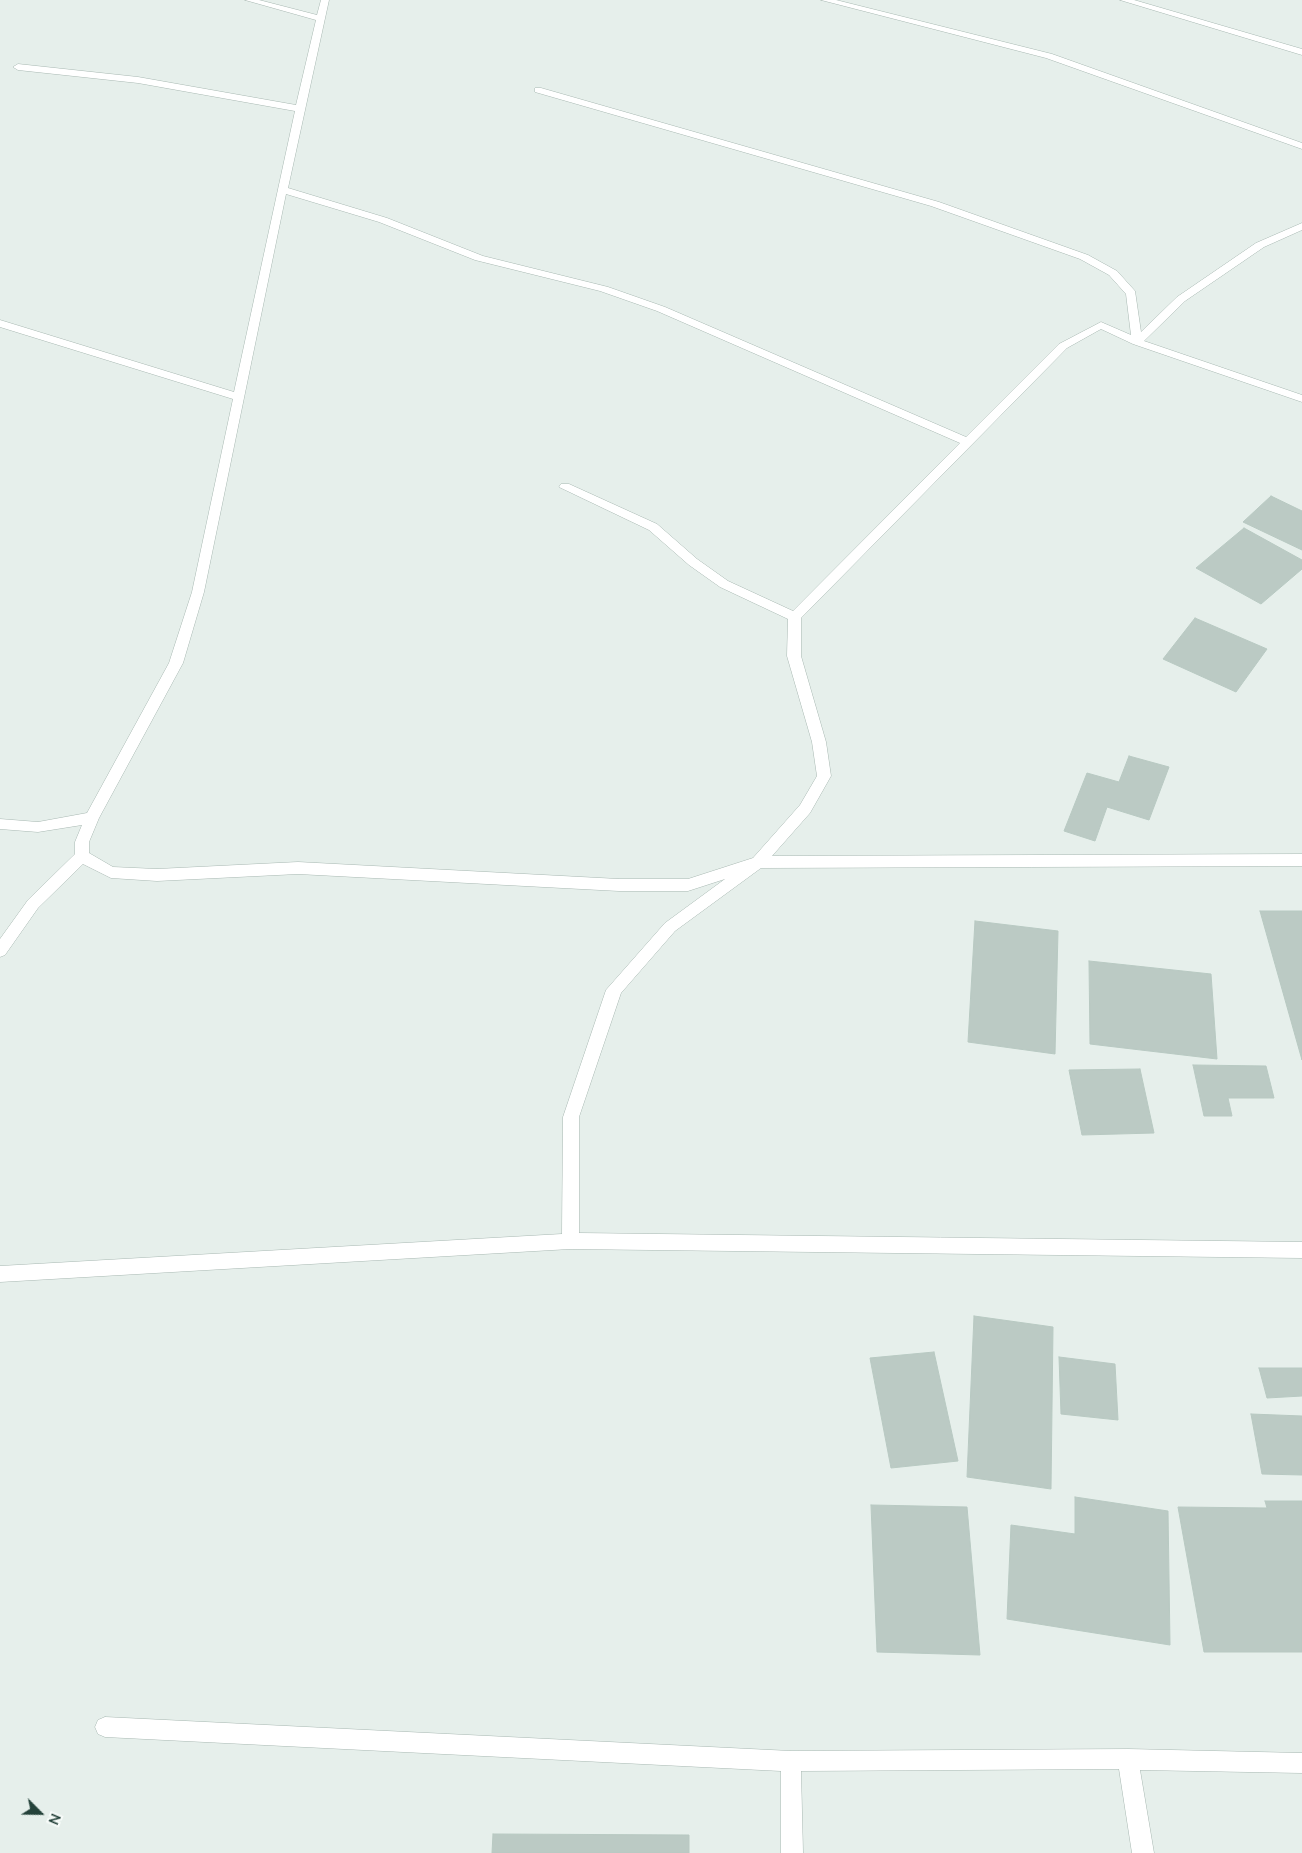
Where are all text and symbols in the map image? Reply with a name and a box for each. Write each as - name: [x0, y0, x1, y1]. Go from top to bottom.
- north arrow: [15, 1788, 65, 1838]
- text: N: [43, 1811, 65, 1828]

